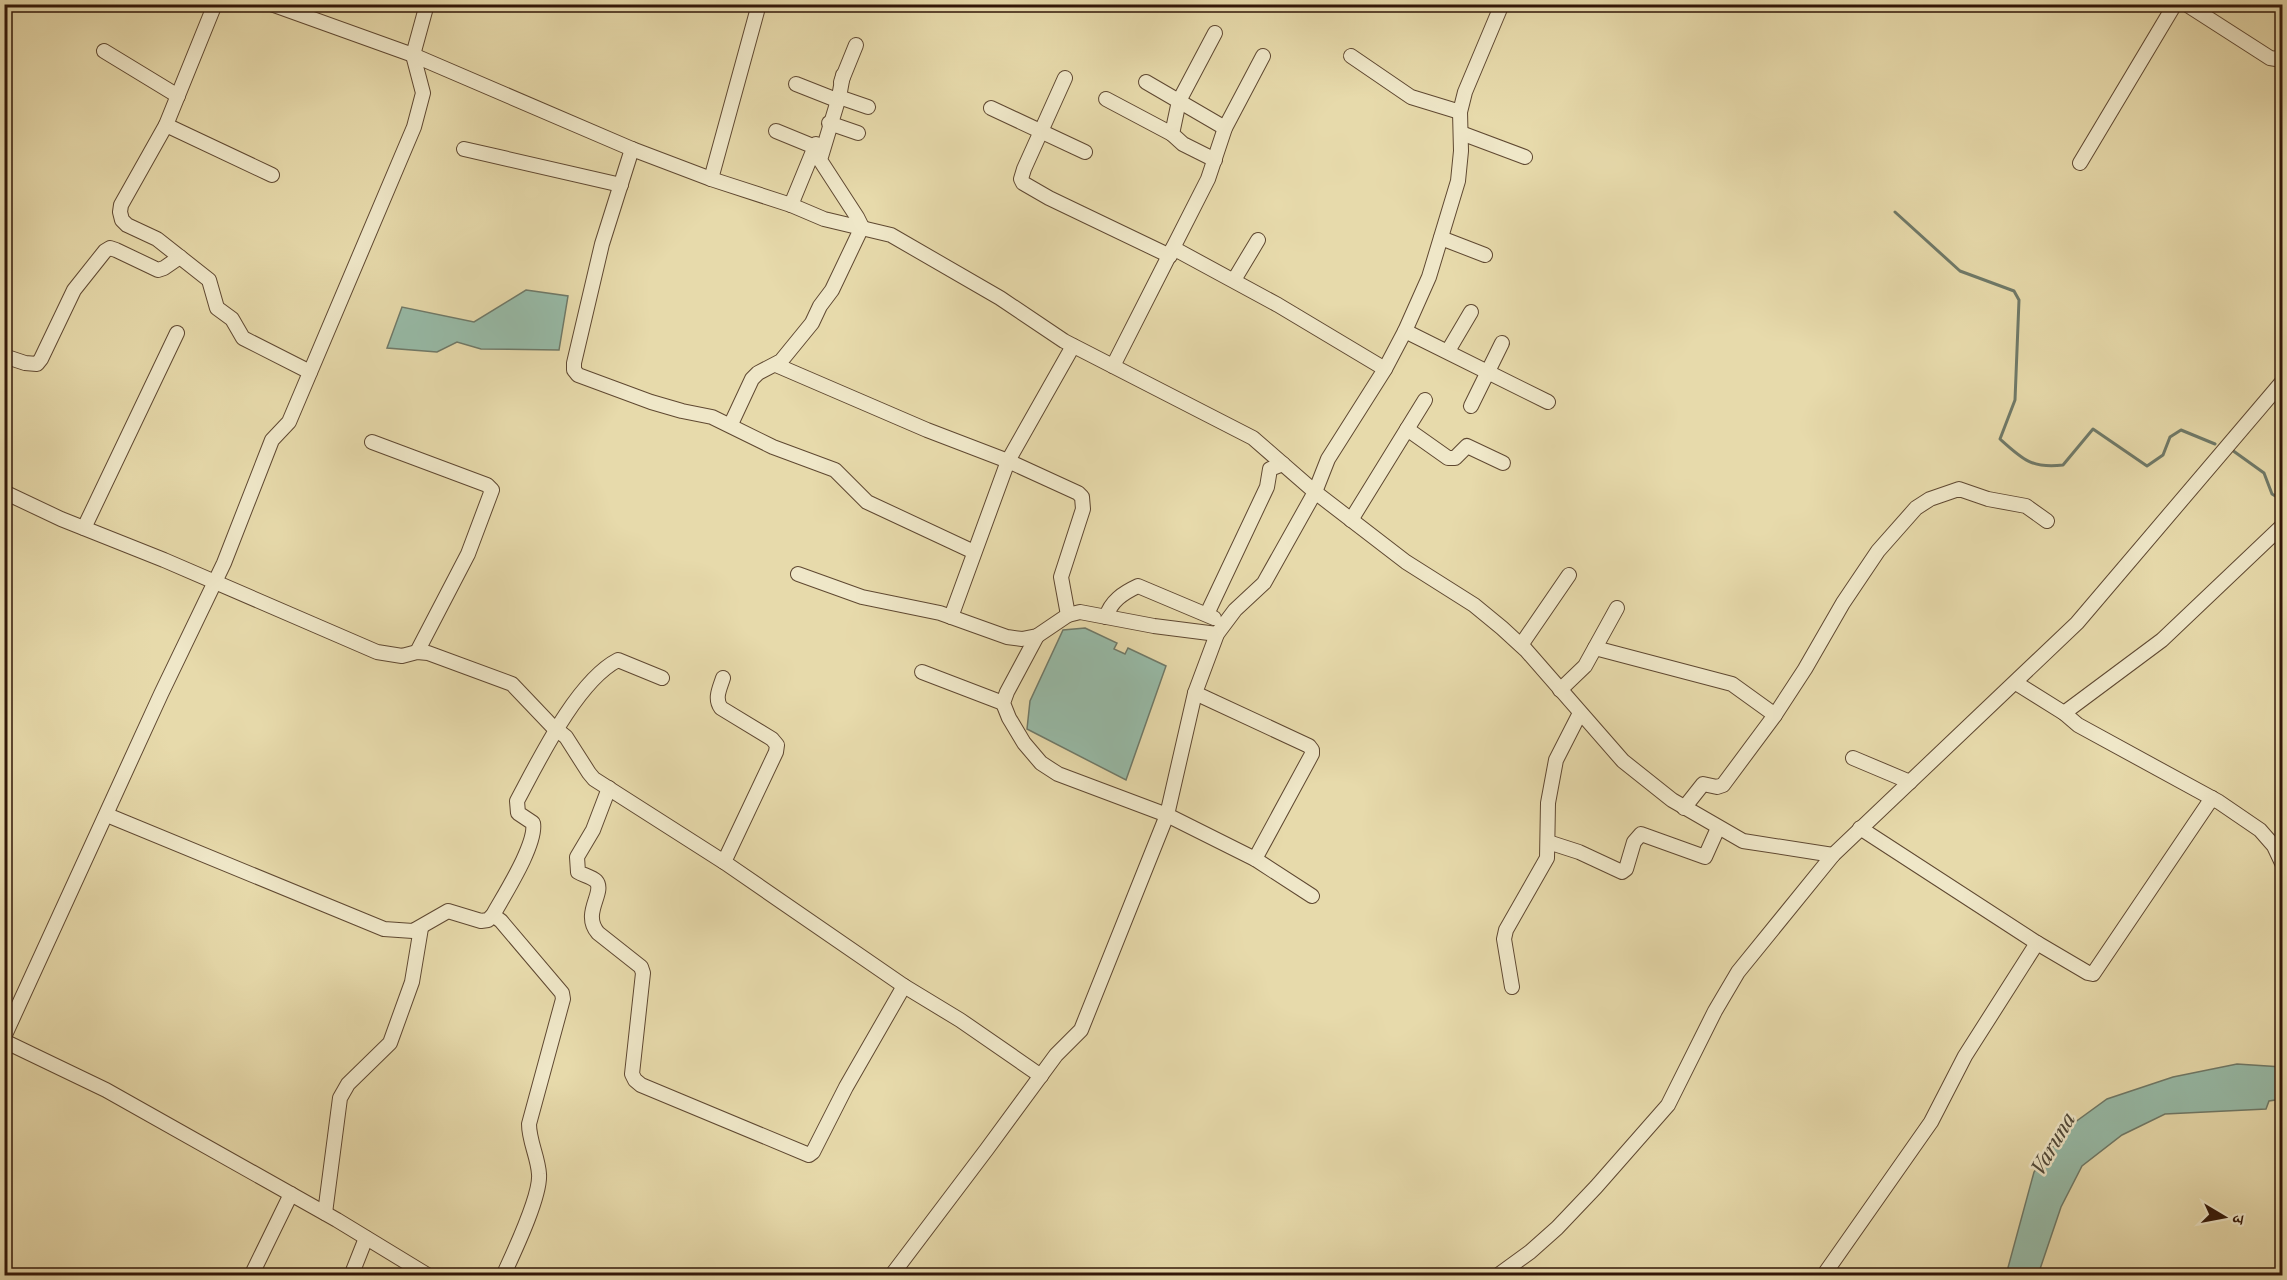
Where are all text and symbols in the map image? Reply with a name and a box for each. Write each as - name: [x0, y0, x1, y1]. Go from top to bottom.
- water label: Varuna: [2025, 1108, 2081, 1180]
- north arrow: [2194, 1187, 2254, 1247]
- text: उ: [2228, 1213, 2250, 1227]

